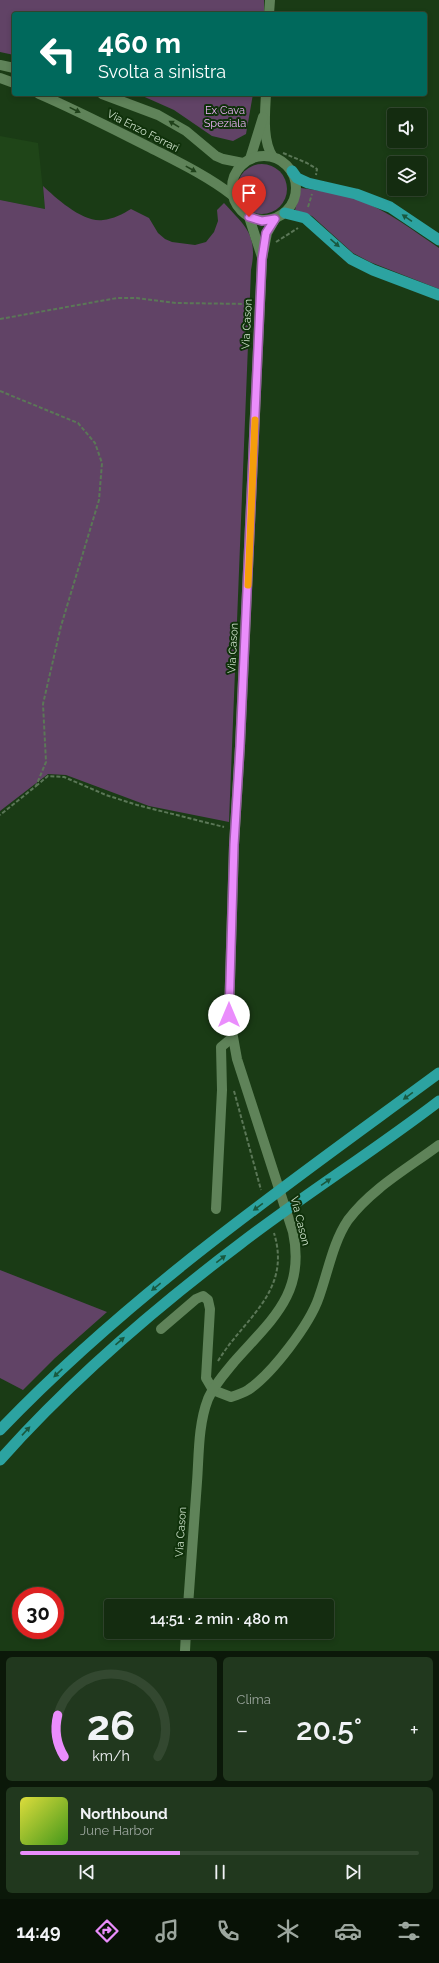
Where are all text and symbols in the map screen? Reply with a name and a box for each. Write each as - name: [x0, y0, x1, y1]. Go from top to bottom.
- text: 460 m: [98, 27, 181, 60]
- icon: left: [32, 28, 84, 80]
- text: Svolta a sinistra: [98, 61, 226, 82]
- park label: Ex Cava Speziala: [204, 104, 246, 130]
- one-way arrow: [69, 107, 81, 113]
- street label: Via Enzo Ferrari: [105, 107, 181, 155]
- map controls: [387, 108, 427, 196]
- button: sound: [387, 108, 427, 148]
- one-way arrow: [168, 121, 180, 128]
- button: layers: [387, 156, 427, 196]
- one-way arrow: [185, 166, 197, 172]
- pin: [232, 176, 266, 217]
- icon: arrive: [238, 182, 260, 204]
- one-way arrow: [401, 214, 412, 222]
- one-way arrow: [329, 239, 340, 248]
- street label: Via Cason: [239, 298, 255, 350]
- street label: Via Cason: [225, 622, 241, 674]
- position arrow: [208, 994, 250, 1036]
- one-way arrow: [402, 1092, 413, 1100]
- one-way arrow: [321, 1178, 331, 1186]
- street label: Via Cason: [288, 1195, 312, 1247]
- one-way arrow: [253, 1203, 263, 1211]
- one-way arrow: [215, 1254, 226, 1263]
- one-way arrow: [150, 1283, 161, 1291]
- one-way arrow: [114, 1336, 125, 1345]
- one-way arrow: [53, 1368, 63, 1377]
- one-way arrow: [21, 1426, 31, 1436]
- street label: Via Cason: [173, 1506, 189, 1558]
- speed limit sign: 30: [12, 1587, 64, 1639]
- text: 14:51 · 2 min · 480 m: [150, 1610, 288, 1628]
- text: Clima: [237, 1692, 271, 1707]
- text: 26: [87, 1701, 136, 1750]
- text: 20.5°: [296, 1712, 362, 1747]
- text: −: [237, 1717, 248, 1743]
- text: +: [410, 1717, 419, 1743]
- text: km/h: [92, 1748, 130, 1764]
- text: Northbound: [80, 1805, 168, 1823]
- text: June Harbor: [80, 1823, 154, 1838]
- icon: previous: [76, 1861, 98, 1883]
- icon: pause: [209, 1861, 231, 1883]
- icon: next: [342, 1861, 364, 1883]
- icon: directions: [93, 1917, 121, 1945]
- icon: music: [153, 1917, 181, 1945]
- icon: phone: [214, 1917, 242, 1945]
- icon: climate: [274, 1917, 302, 1945]
- icon: car: [334, 1917, 362, 1945]
- icon: filters: [395, 1917, 423, 1945]
- text: 14:49: [16, 1921, 61, 1942]

